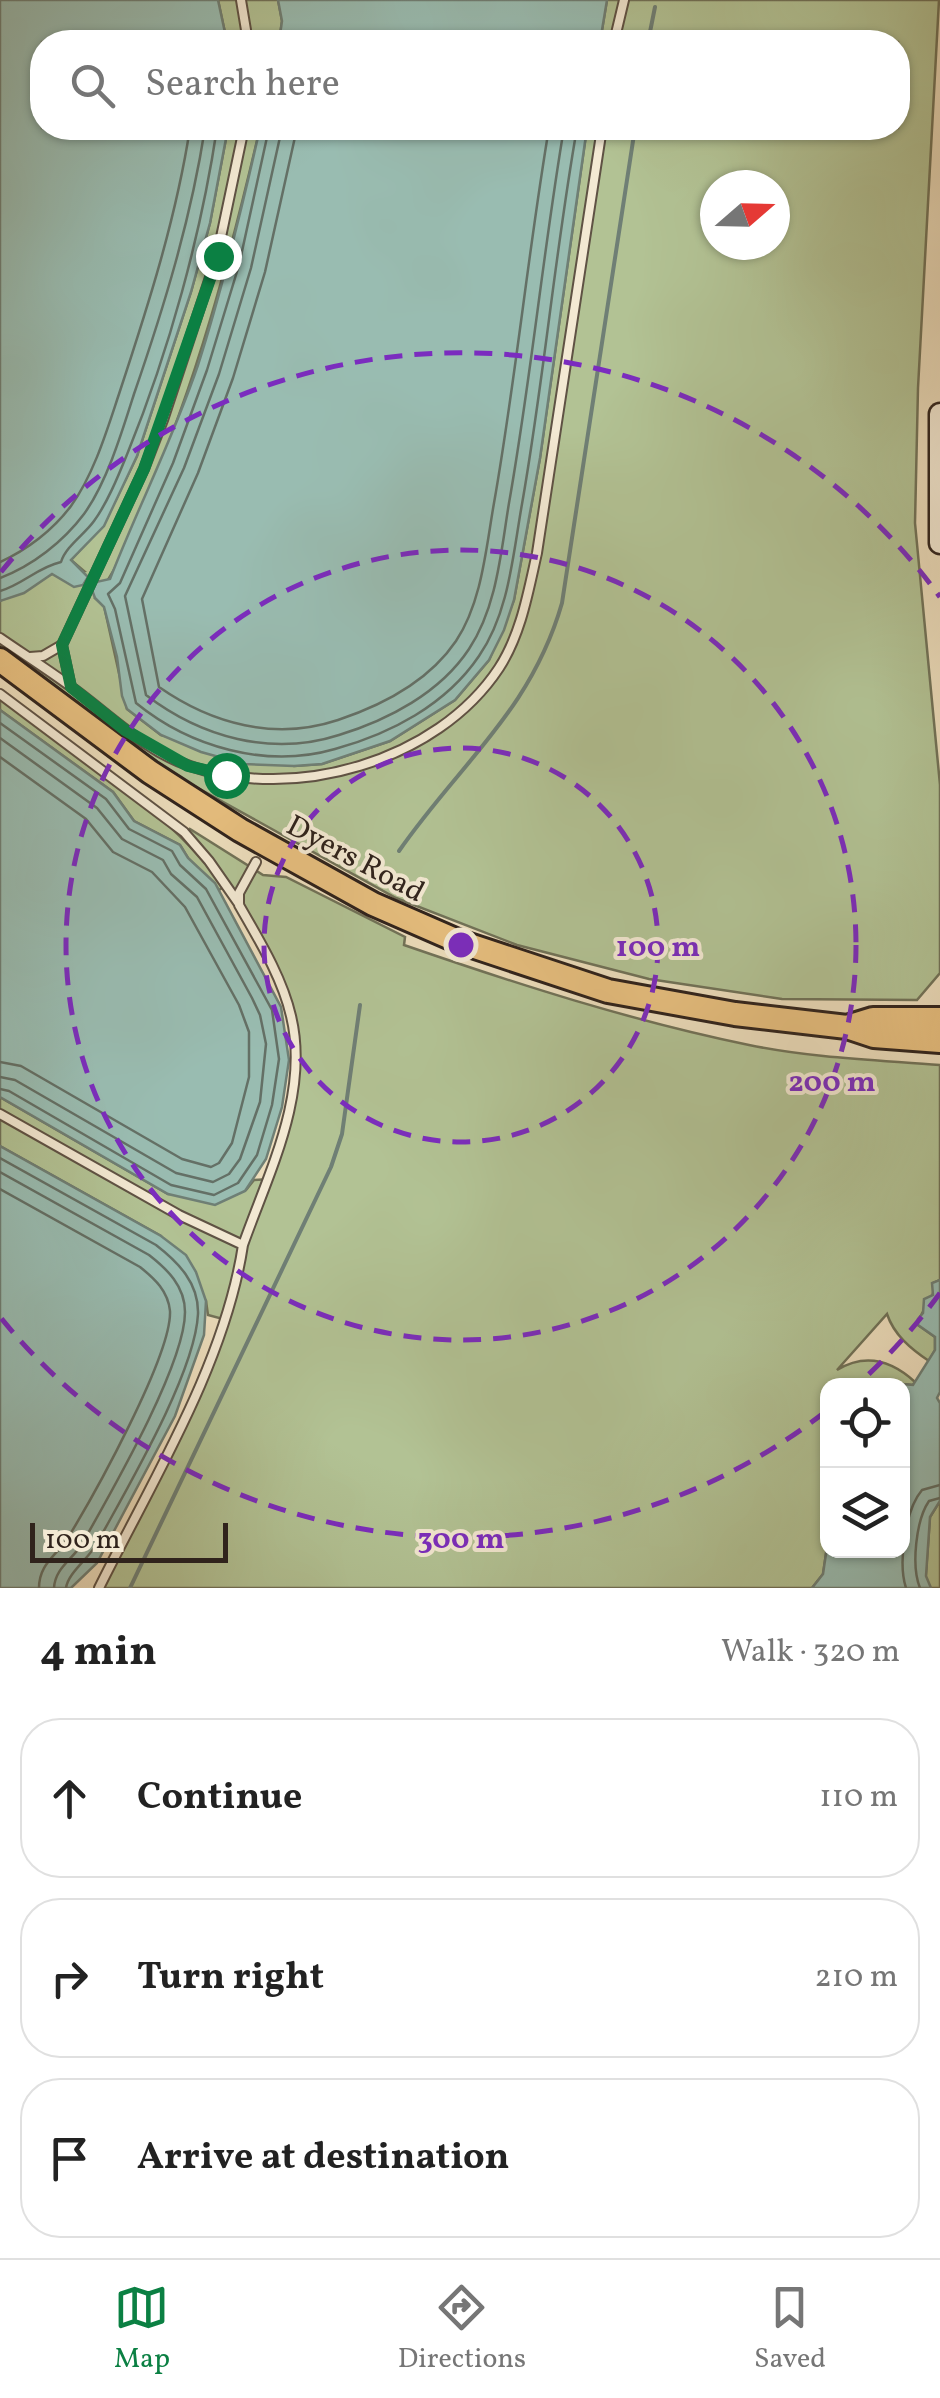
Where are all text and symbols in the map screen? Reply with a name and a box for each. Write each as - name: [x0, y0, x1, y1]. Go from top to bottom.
- search box: [30, 30, 910, 140]
- icon: search: [65, 58, 120, 113]
- text: Search here: [145, 59, 340, 112]
- north arrow: [700, 170, 790, 260]
- route end: [196, 234, 242, 280]
- route start: [204, 753, 250, 799]
- street label: Dyers Road: [278, 806, 432, 914]
- centre of rings: [443, 927, 479, 963]
- text: 100 m: [616, 927, 700, 969]
- text: 200 m: [788, 1062, 876, 1104]
- map controls: [820, 1378, 910, 1558]
- button: locate: [820, 1378, 910, 1468]
- button: layers: [820, 1468, 910, 1558]
- scale bar: [30, 1518, 228, 1562]
- text: 300 m: [417, 1519, 505, 1561]
- text: 100 m: [45, 1521, 120, 1560]
- text: 4 min: [40, 1624, 157, 1683]
- text: Walk · 320 m: [721, 1631, 900, 1675]
- icon: ahead: [42, 1771, 97, 1826]
- text: Continue: [137, 1772, 302, 1825]
- text: 110 m: [819, 1776, 898, 1820]
- icon: right: [42, 1951, 97, 2006]
- text: Turn right: [137, 1952, 324, 2005]
- text: 210 m: [814, 1956, 898, 2000]
- icon: arrive: [42, 2131, 97, 2186]
- text: Arrive at destination: [137, 2132, 510, 2185]
- tab: Map: [114, 2280, 170, 2379]
- tab: Directions: [398, 2280, 526, 2379]
- tab: Saved: [754, 2280, 826, 2379]

